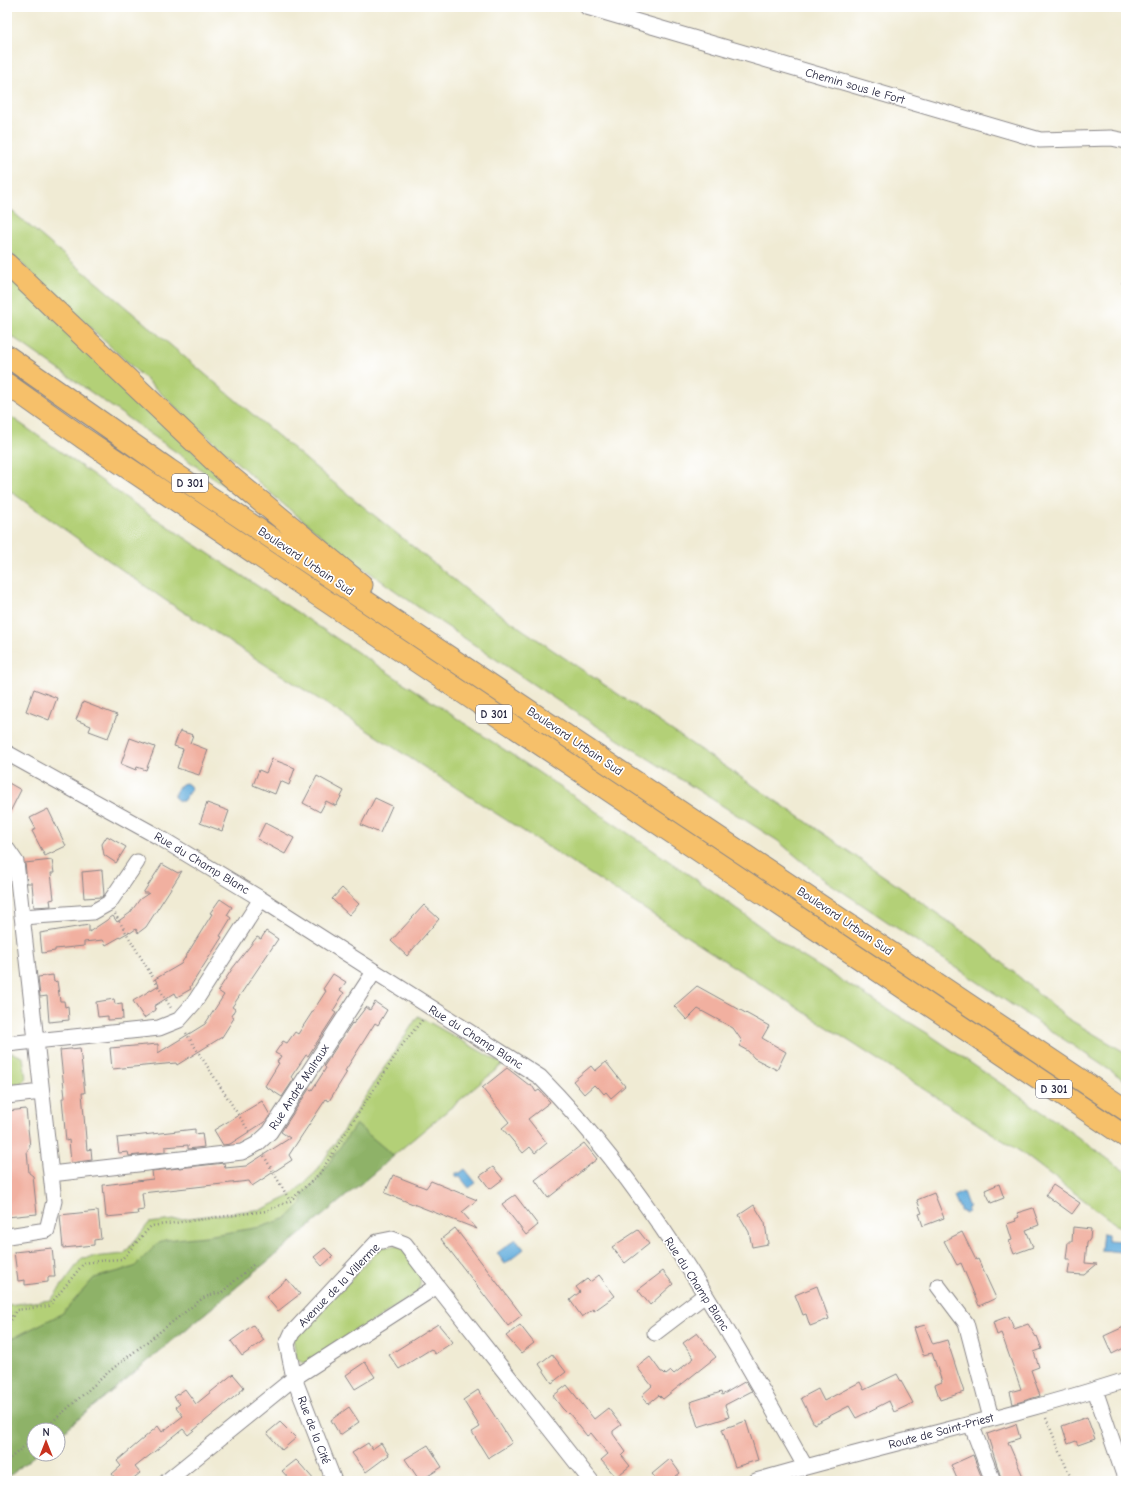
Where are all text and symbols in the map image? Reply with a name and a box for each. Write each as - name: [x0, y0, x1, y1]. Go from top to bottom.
- street label: Chemin sous le Fort: [804, 65, 907, 107]
- road number: D 301: [172, 474, 208, 492]
- street label: Boulevard Urbain Sud: [255, 524, 357, 598]
- street label: Boulevard Urbain Sud: [524, 704, 626, 778]
- road number: D 301: [476, 705, 512, 723]
- street label: Rue du Champ Blanc: [152, 829, 252, 897]
- street label: Boulevard Urbain Sud: [794, 884, 896, 958]
- street label: Rue du Champ Blanc: [426, 1002, 526, 1072]
- street label: Rue André Malraux: [266, 1041, 332, 1132]
- road number: D 301: [1036, 1080, 1072, 1098]
- street label: Rue du Champ Blanc: [662, 1235, 733, 1334]
- street label: Avenue de la Villerme: [295, 1240, 383, 1330]
- street label: Rue de la Cité: [295, 1394, 333, 1466]
- street label: Route de Saint-Priest: [887, 1410, 996, 1452]
- north arrow: [26, 1422, 66, 1462]
- text: N: [42, 1426, 50, 1439]

